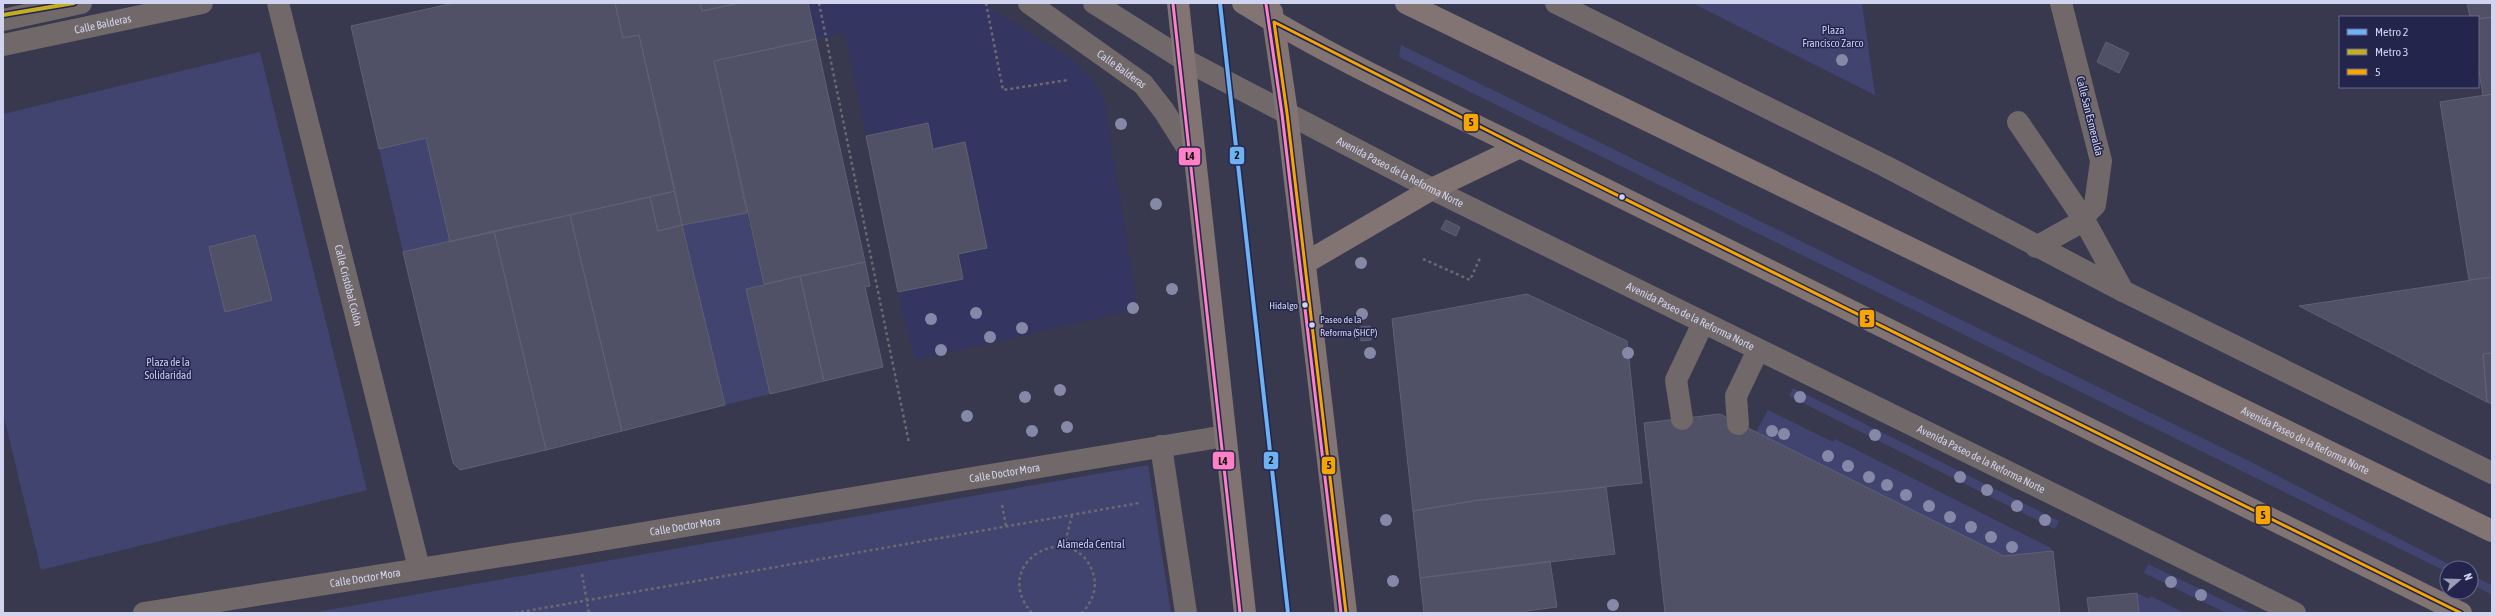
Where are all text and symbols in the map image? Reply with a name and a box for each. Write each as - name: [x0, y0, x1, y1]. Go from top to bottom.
- street label: Calle Balderas: [73, 12, 132, 36]
- legend: [2339, 16, 2479, 88]
- park label: Plaza Francisco Zarco: [1802, 24, 1864, 49]
- text: Metro 2: [2375, 25, 2408, 39]
- text: Metro 3: [2375, 45, 2408, 59]
- street label: Calle Balderas: [1095, 47, 1150, 90]
- text: 5: [2375, 65, 2381, 79]
- street label: Calle San Esmeralda: [2074, 75, 2106, 157]
- line badge: 5: [1463, 113, 1479, 132]
- text: 5: [1468, 116, 1474, 128]
- street label: Avenida Paseo de la Reforma Norte: [1335, 134, 1466, 210]
- line badge: 2: [1229, 146, 1245, 165]
- line badge: L4: [1178, 147, 1201, 166]
- text: 2: [1234, 149, 1240, 161]
- text: L4: [1185, 150, 1195, 162]
- unlabelled marker: [1617, 192, 1627, 202]
- street label: Calle Cristóbal Colón: [333, 243, 364, 327]
- street label: Avenida Paseo de la Reforma Norte: [1624, 279, 1756, 352]
- place label: Hidalgo: [1269, 300, 1298, 311]
- marker: Hidalgo: [1300, 300, 1310, 310]
- line badge: 5: [1859, 309, 1875, 328]
- text: 5: [1864, 313, 1870, 325]
- place label: Paseo de la Reforma (SHCP): [1320, 314, 1377, 338]
- marker: Paseo de la Reforma (SHCP): [1307, 320, 1317, 330]
- park label: Plaza de la Solidaridad: [145, 356, 191, 381]
- street label: Avenida Paseo de la Reforma Norte: [2239, 404, 2371, 476]
- street label: Avenida Paseo de la Reforma Norte: [1915, 422, 2047, 495]
- line badge: L4: [1212, 451, 1235, 470]
- line badge: 2: [1263, 451, 1279, 470]
- text: 2: [1268, 454, 1274, 466]
- text: L4: [1218, 455, 1228, 467]
- line badge: 5: [1321, 456, 1336, 475]
- text: 5: [1326, 459, 1332, 471]
- street label: Calle Doctor Mora: [968, 461, 1041, 485]
- line badge: 5: [2255, 505, 2271, 525]
- text: 5: [2260, 509, 2266, 521]
- street label: Calle Doctor Mora: [649, 514, 721, 538]
- park label: Alameda Central: [1057, 538, 1125, 550]
- north arrow: [2439, 560, 2479, 600]
- street label: Calle Doctor Mora: [329, 566, 401, 589]
- text: N: [2462, 571, 2475, 582]

